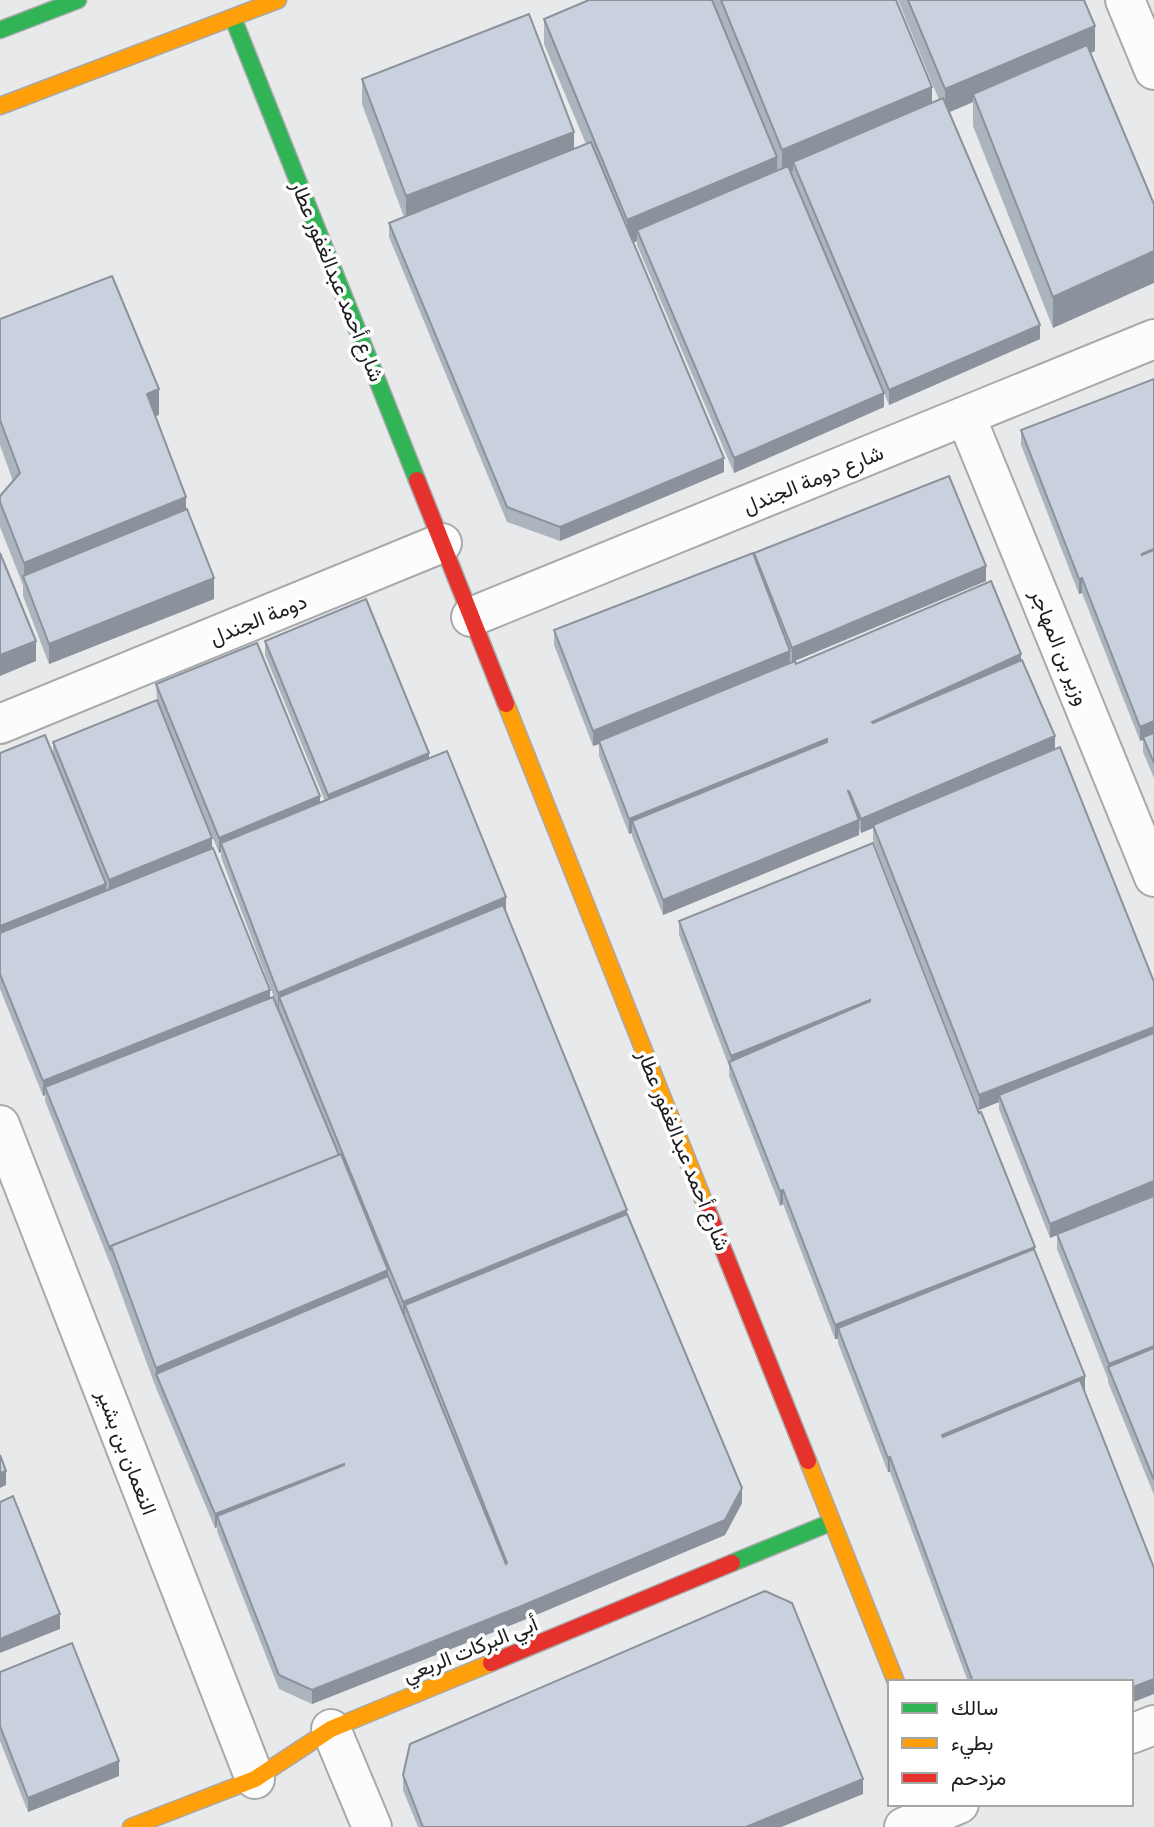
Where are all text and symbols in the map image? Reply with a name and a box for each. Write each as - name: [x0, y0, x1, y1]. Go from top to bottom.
- street label: شارع أحمد عبدالغفور عطار: [284, 175, 391, 386]
- street label: شارع دومة الجندل: [739, 438, 888, 520]
- street label: وزير بن المهاجر: [1024, 584, 1096, 709]
- street label: دومة الجندل: [205, 587, 311, 651]
- street label: شارع أحمد عبدالغفور عطار: [630, 1044, 737, 1255]
- street label: النعمان بن بشير: [90, 1384, 163, 1519]
- street label: أبي البركات الربعي: [398, 1610, 543, 1692]
- legend: [888, 1680, 1133, 1806]
- text: سالك: [951, 1694, 998, 1721]
- text: بطيء: [951, 1729, 994, 1760]
- text: مزدحم: [951, 1764, 1006, 1792]

